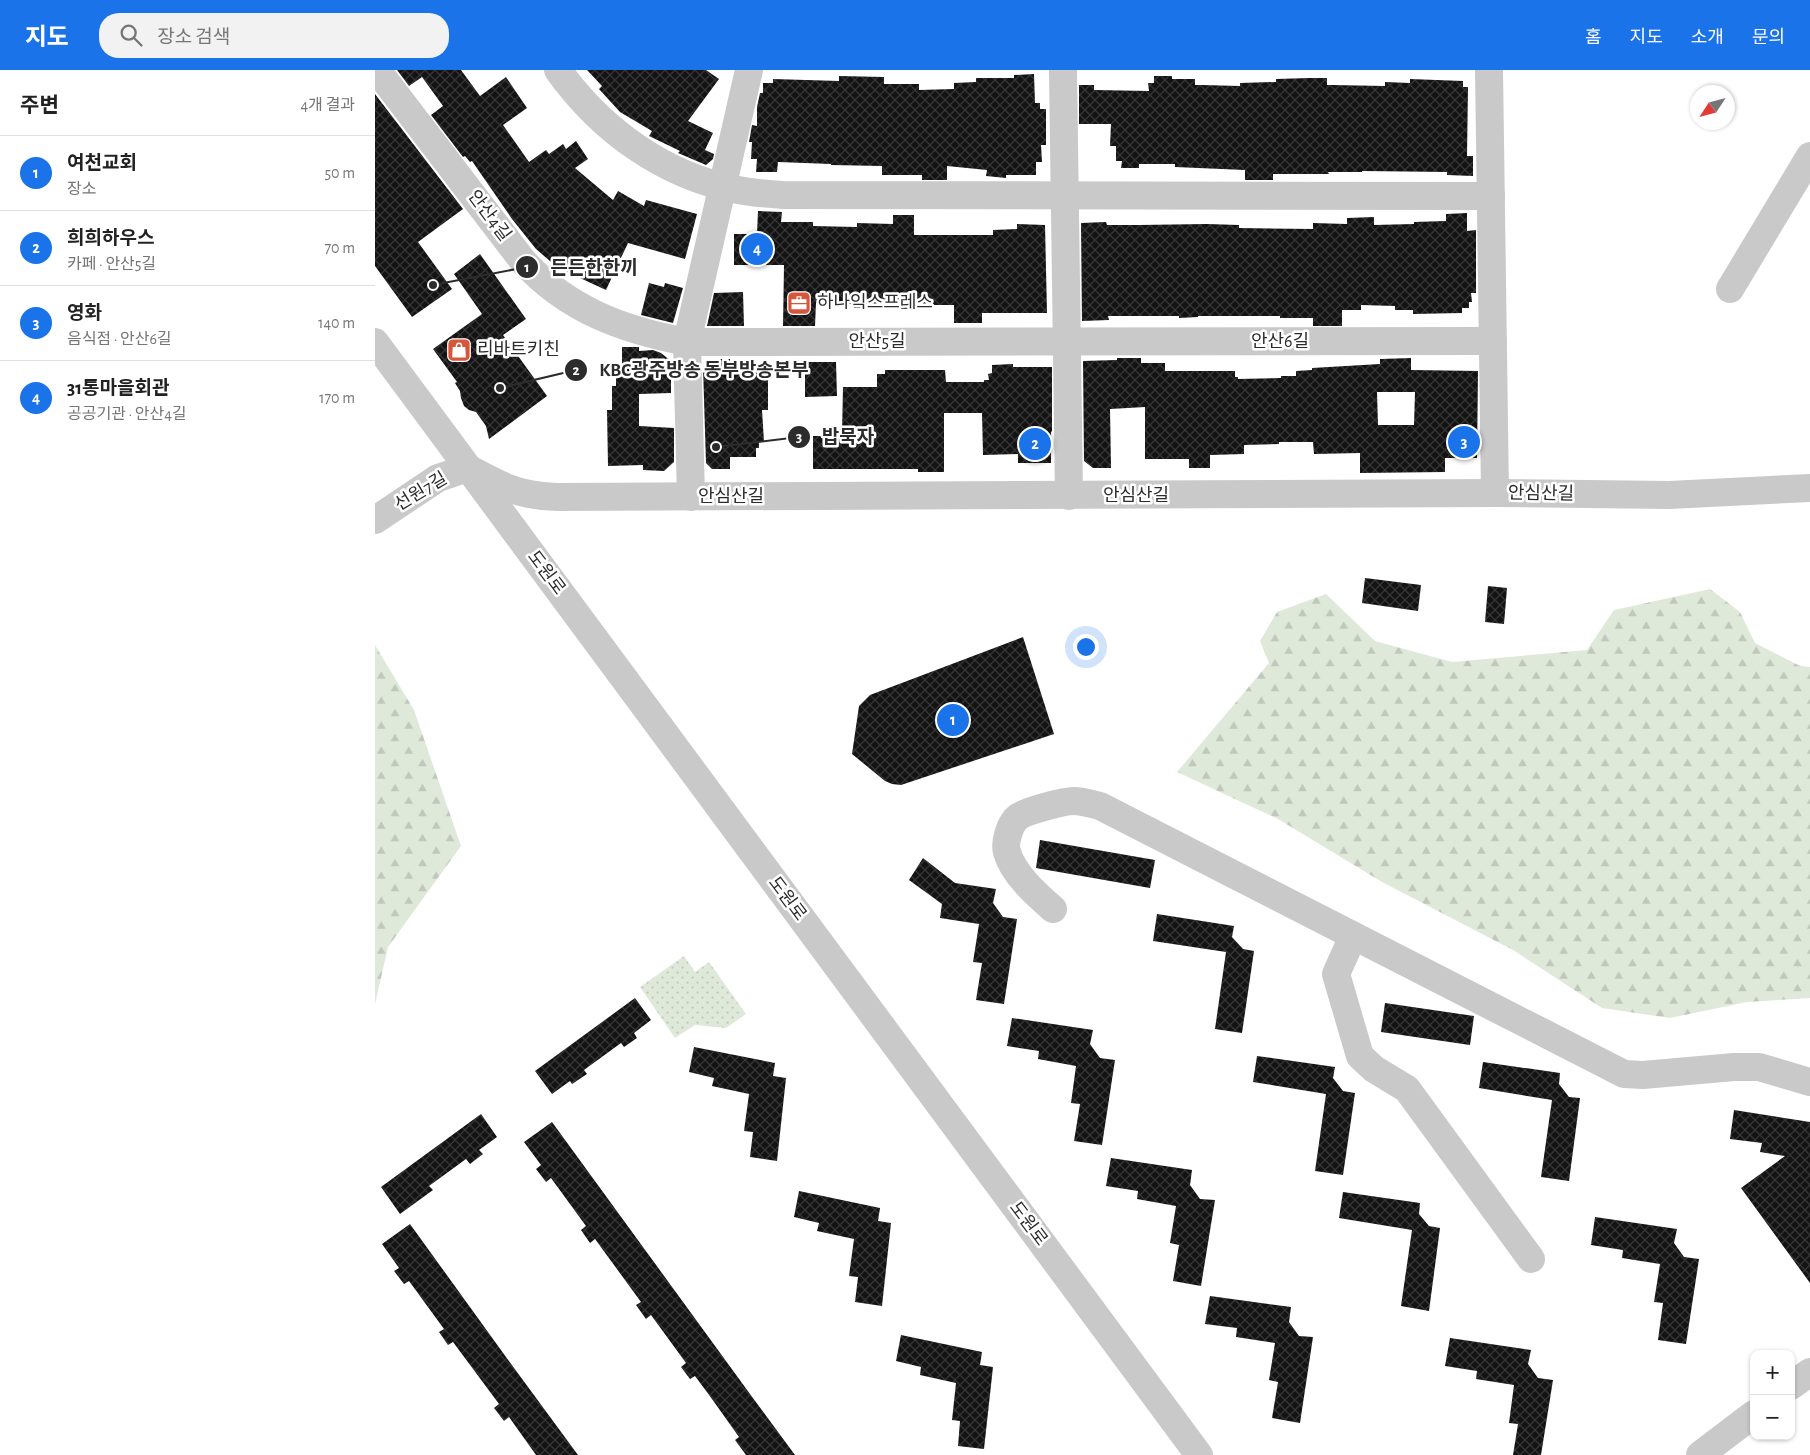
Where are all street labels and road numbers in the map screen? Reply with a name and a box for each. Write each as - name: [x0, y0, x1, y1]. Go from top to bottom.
- street label: 안산4길: [464, 187, 515, 245]
- street label: 안산5길: [848, 332, 906, 351]
- street label: 안산6길: [1251, 332, 1309, 351]
- street label: 선원7길: [391, 469, 450, 514]
- street label: 안심산길: [1508, 482, 1574, 504]
- street label: 안심산길: [1103, 485, 1169, 505]
- street label: 안심산길: [698, 486, 764, 506]
- street label: 도원로: [524, 547, 569, 598]
- street label: 도원로: [765, 873, 810, 924]
- street label: 도원로: [1006, 1198, 1051, 1249]

